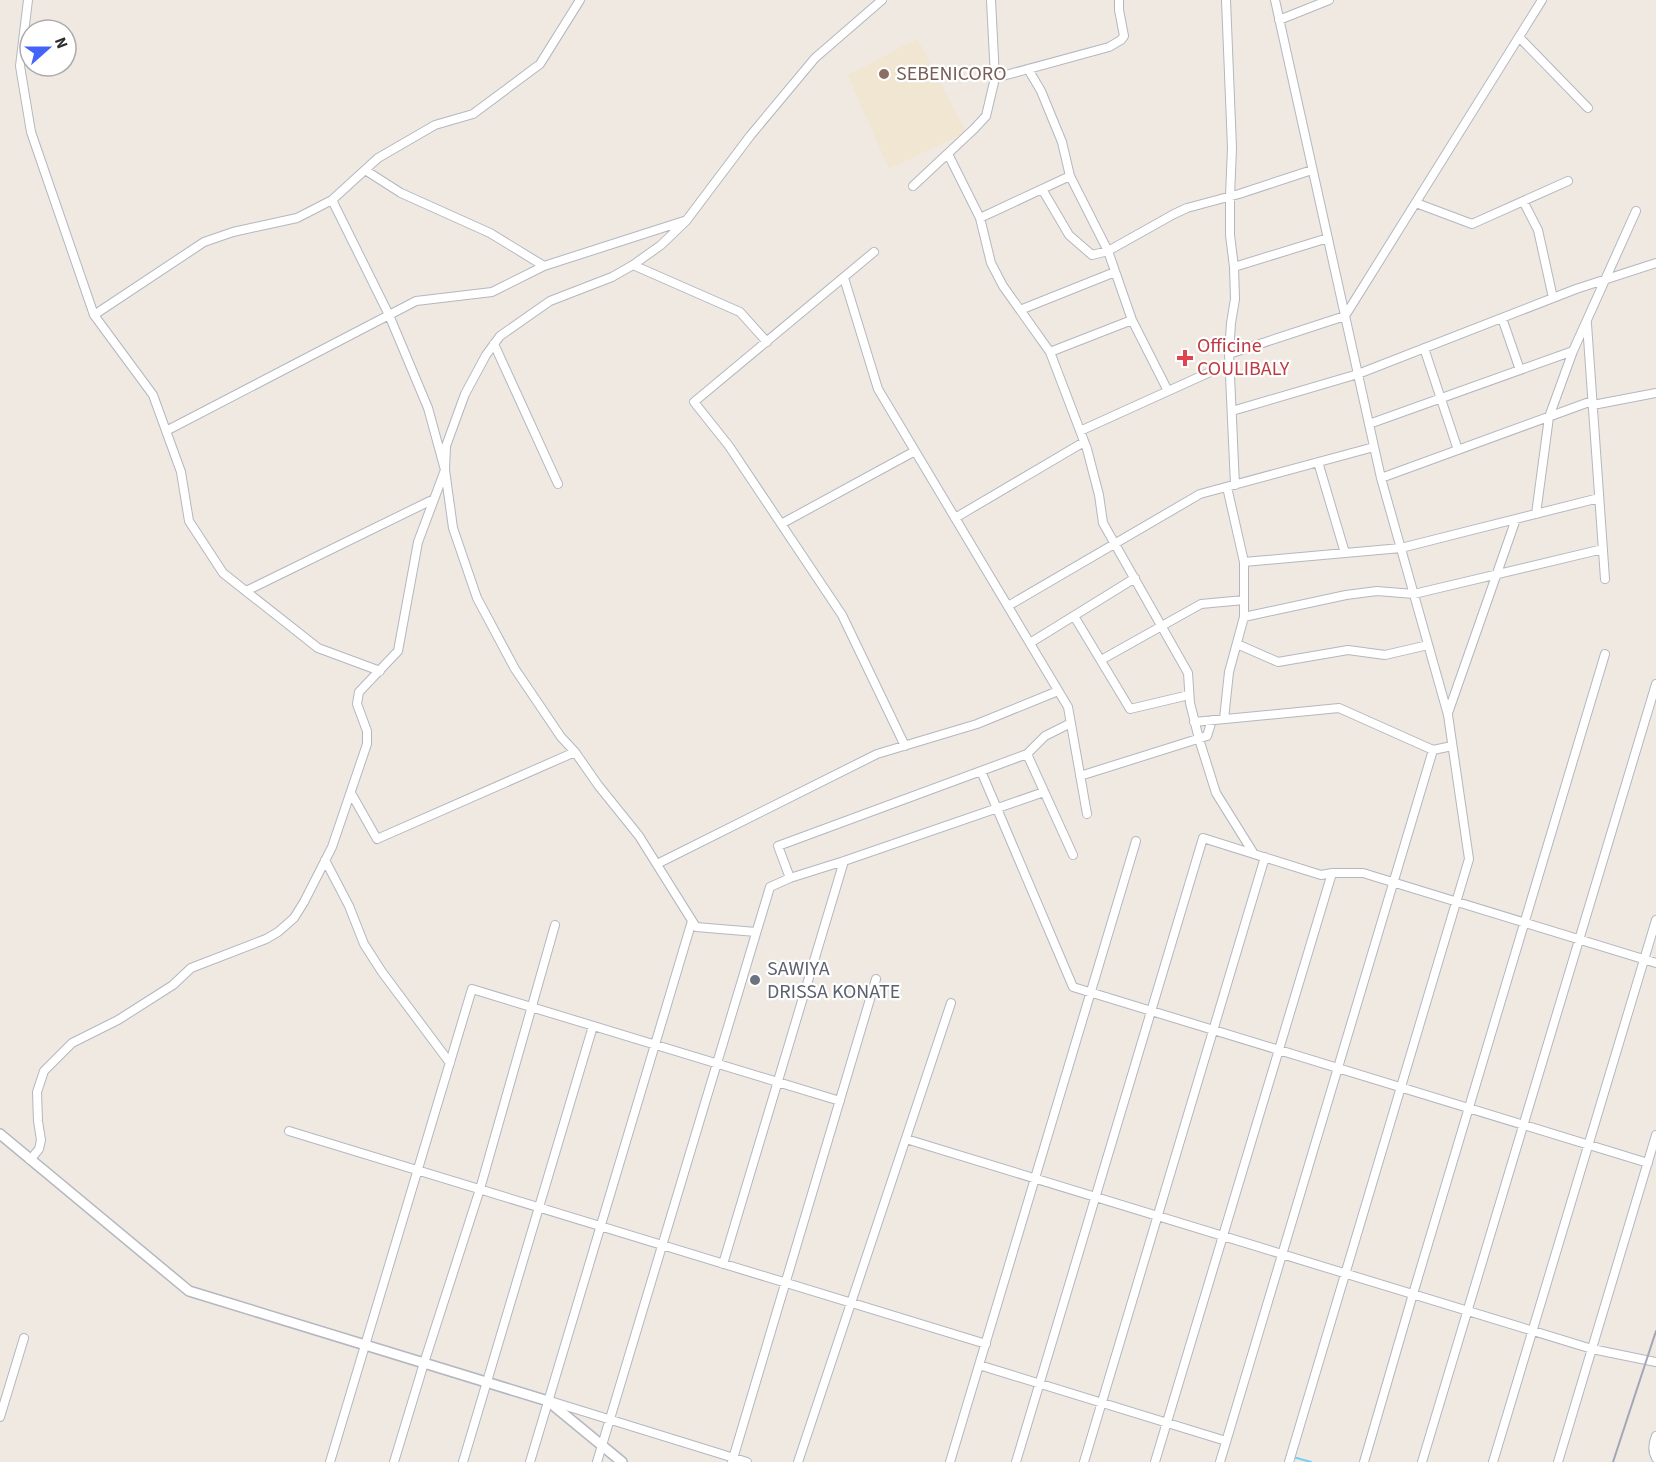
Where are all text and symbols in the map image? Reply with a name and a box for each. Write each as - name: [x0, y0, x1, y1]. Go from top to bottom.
- north arrow: [18, 18, 78, 78]
- text: N: [49, 34, 73, 52]
- place label: SEBENICORO: [896, 60, 1007, 88]
- marker: SEBENICORO: [877, 67, 891, 81]
- place label: Officine COULIBALY: [1197, 332, 1290, 383]
- marker: Officine COULIBALY: [1178, 351, 1192, 365]
- place label: SAWIYA DRISSA KONATE: [767, 955, 900, 1006]
- marker: SAWIYA DRISSA KONATE: [748, 973, 762, 987]

